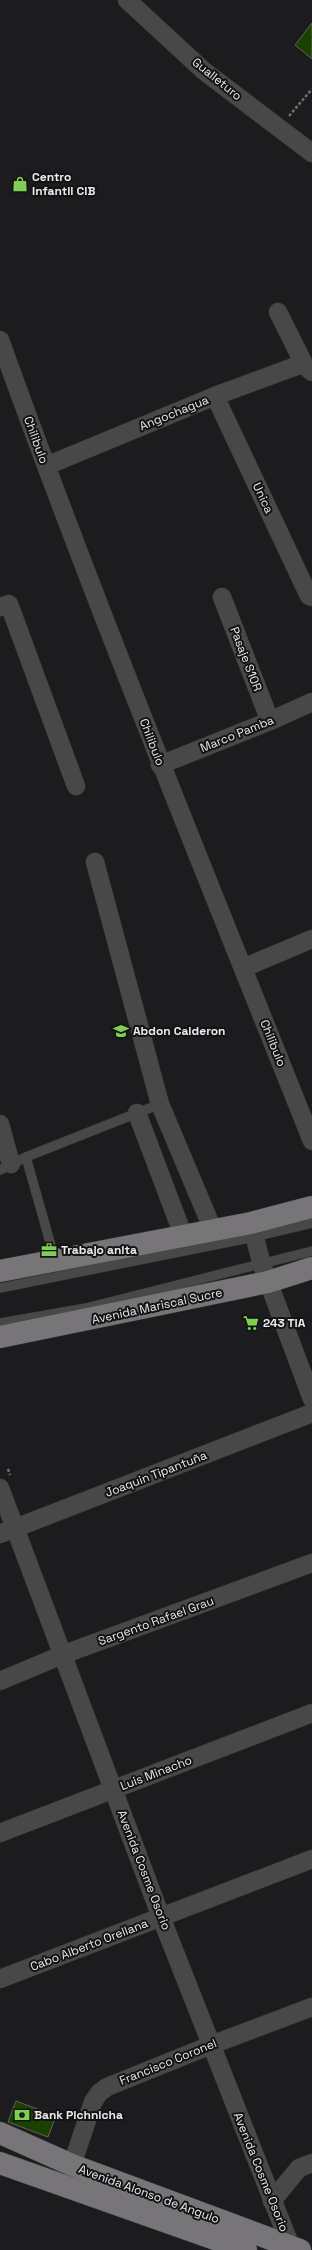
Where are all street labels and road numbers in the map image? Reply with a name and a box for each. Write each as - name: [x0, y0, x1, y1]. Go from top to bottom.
- street label: Gualleturo: [189, 54, 245, 104]
- street label: Angochagua: [137, 392, 211, 434]
- street label: Chilibulo: [20, 414, 52, 466]
- street label: Unica: [249, 480, 277, 516]
- street label: Pasaje S10R: [226, 624, 266, 694]
- street label: Marco Pamba: [198, 712, 276, 756]
- street label: Chilibulo: [136, 716, 168, 768]
- street label: Chilibulo: [256, 1017, 290, 1069]
- street label: Avenida Mariscal Sucre: [90, 1284, 224, 1328]
- street label: Joaquin Tipantuña: [103, 1447, 209, 1501]
- street label: Sargento Rafael Grau: [96, 1593, 216, 1649]
- street label: Luis Minacho: [118, 1752, 194, 1794]
- street label: Avenida Cosme Osorio: [114, 1808, 174, 1932]
- street label: Cabo Alberto Orellana: [28, 1915, 150, 1975]
- street label: Francisco Coronel: [117, 2035, 219, 2089]
- street label: Avenida Cosme Osorio: [230, 2110, 292, 2234]
- street label: Avenida Alonso de Angulo: [76, 2161, 222, 2227]

